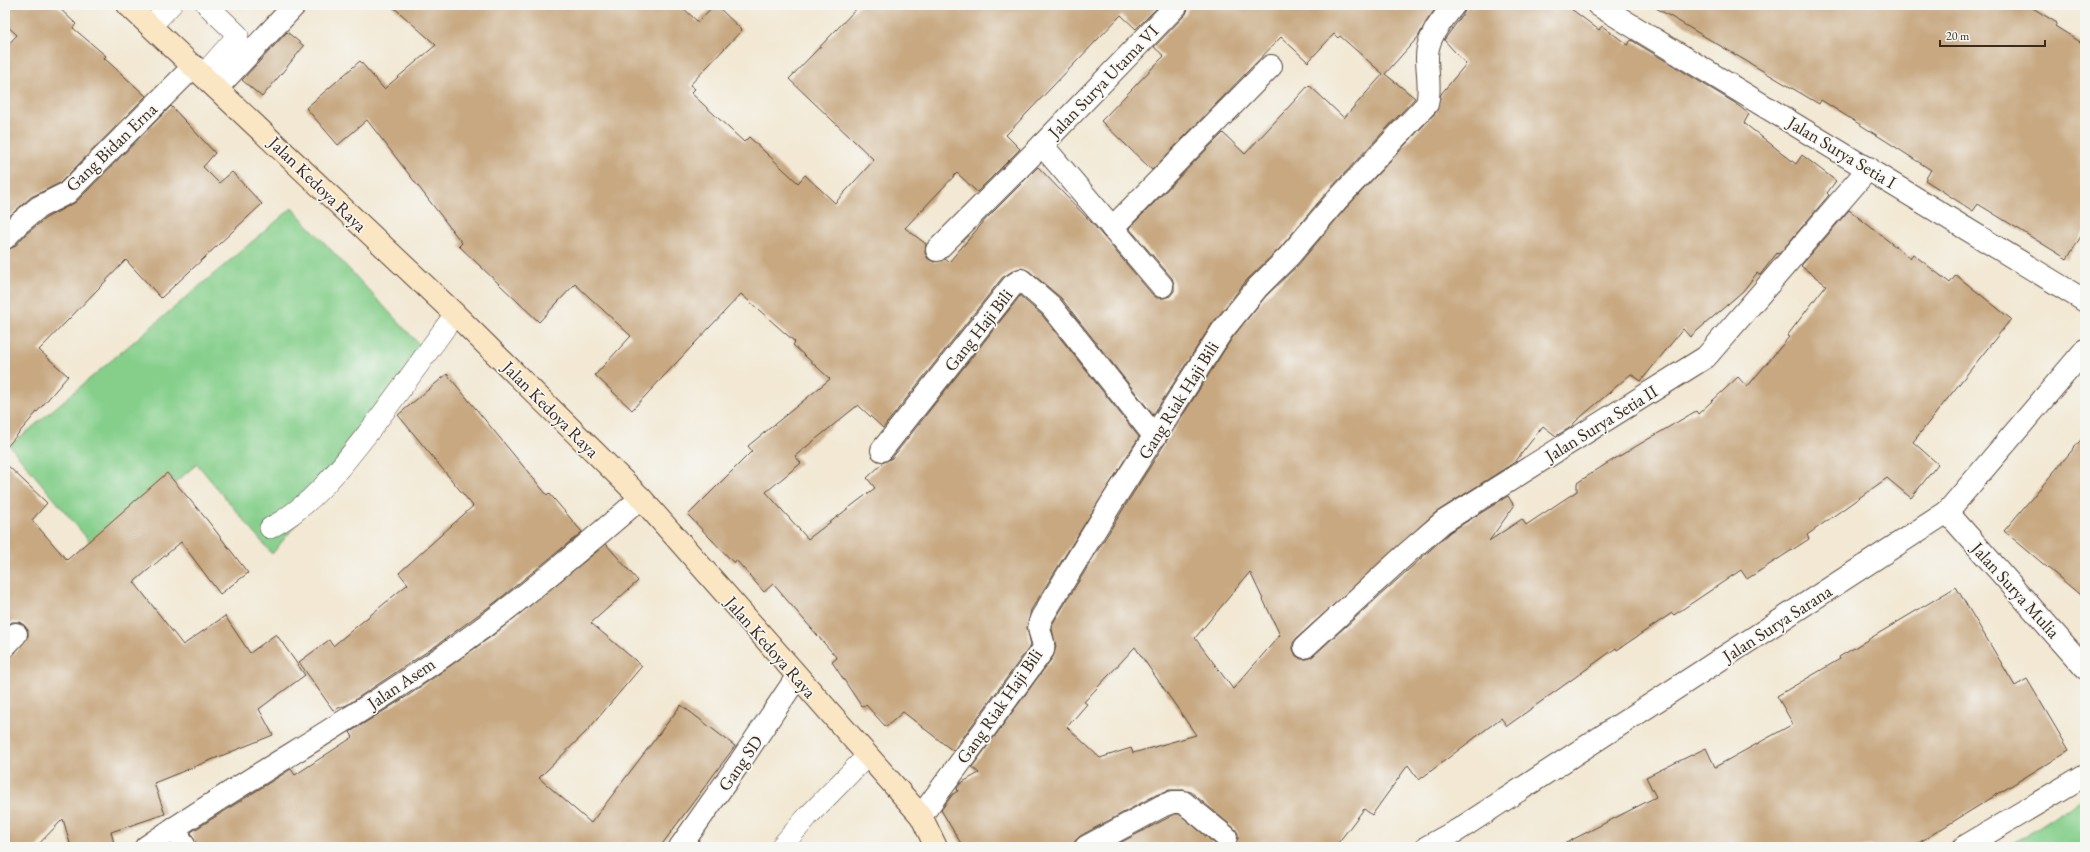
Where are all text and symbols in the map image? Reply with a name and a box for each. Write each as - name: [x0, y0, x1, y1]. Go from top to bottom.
- street label: Jalan Surya Utama VI: [1041, 19, 1163, 144]
- scale bar: [1940, 22, 2045, 48]
- text: 20 m: [1946, 28, 1970, 44]
- street label: Gang Bidan Erna: [60, 97, 162, 196]
- street label: Jalan Surya Setia I: [1782, 110, 1900, 193]
- street label: Jalan Kedoya Raya: [263, 130, 372, 237]
- street label: Gang Haji Bili: [939, 284, 1018, 376]
- street label: Gang Riak Haji Bili: [1132, 336, 1224, 463]
- street label: Jalan Kedoya Raya: [496, 354, 605, 463]
- street label: Jalan Surya Setia II: [1539, 379, 1662, 468]
- street label: Jalan Surya Mulia: [1965, 536, 2066, 644]
- street label: Jalan Surya Sarana: [1716, 579, 1837, 668]
- street label: Jalan Kedoya Raya: [719, 590, 822, 703]
- street label: Gang Riak Haji Bili: [951, 644, 1047, 768]
- street label: Jalan Asem: [361, 652, 439, 715]
- street label: Gang SD: [712, 731, 768, 795]

